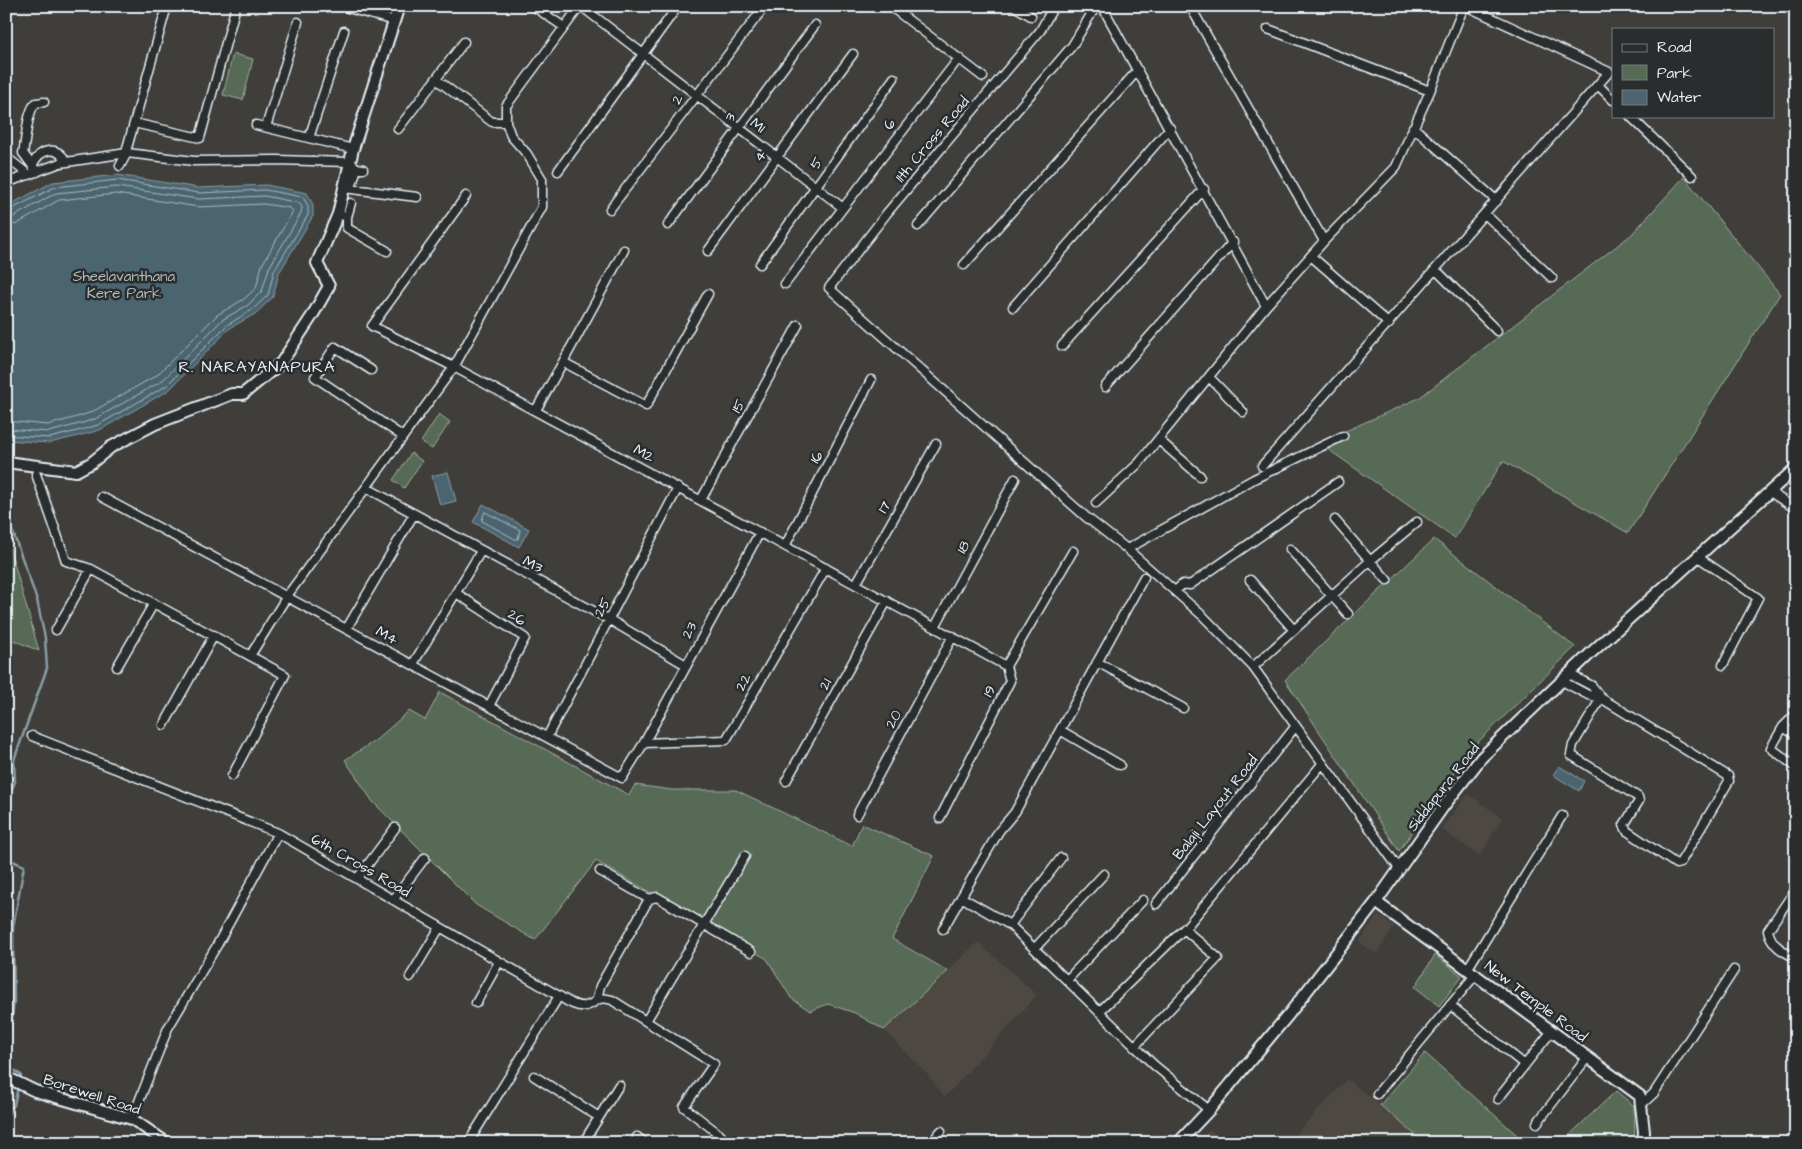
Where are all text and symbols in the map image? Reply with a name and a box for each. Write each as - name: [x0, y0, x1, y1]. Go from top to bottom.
- legend: [1612, 28, 1774, 118]
- text: Road: [1657, 37, 1692, 58]
- text: Park: [1657, 63, 1692, 84]
- text: Water: [1657, 87, 1701, 108]
- street label: 2: [666, 89, 689, 109]
- street label: 11th Cross Road: [890, 92, 975, 187]
- street label: 3: [720, 108, 741, 127]
- street label: M1: [746, 113, 770, 138]
- street label: 6: [878, 114, 901, 134]
- street label: 4: [749, 146, 772, 167]
- street label: 5: [805, 153, 828, 174]
- park label: Sheelavanthana Kere Park: [73, 266, 176, 304]
- district label: R. NARAYANAPURA: [179, 356, 335, 378]
- street label: 15: [726, 395, 751, 417]
- street label: M2: [629, 439, 658, 468]
- street label: 16: [805, 447, 829, 467]
- street label: 17: [873, 497, 896, 517]
- street label: 18: [951, 537, 976, 557]
- street label: M3: [519, 550, 547, 579]
- street label: 25: [589, 594, 616, 621]
- street label: 26: [503, 604, 530, 631]
- street label: 23: [676, 618, 703, 642]
- street label: M4: [372, 621, 402, 650]
- street label: 22: [730, 669, 757, 695]
- street label: 21: [814, 674, 837, 694]
- street label: 19: [978, 682, 1001, 701]
- street label: 20: [880, 706, 907, 732]
- street label: Siddapura Road: [1402, 738, 1485, 836]
- street label: Balaji Layout Road: [1168, 750, 1264, 865]
- street label: 6th Cross Road: [307, 828, 415, 903]
- street label: New Temple Road: [1480, 956, 1592, 1047]
- street label: Borewell Road: [41, 1069, 143, 1120]

